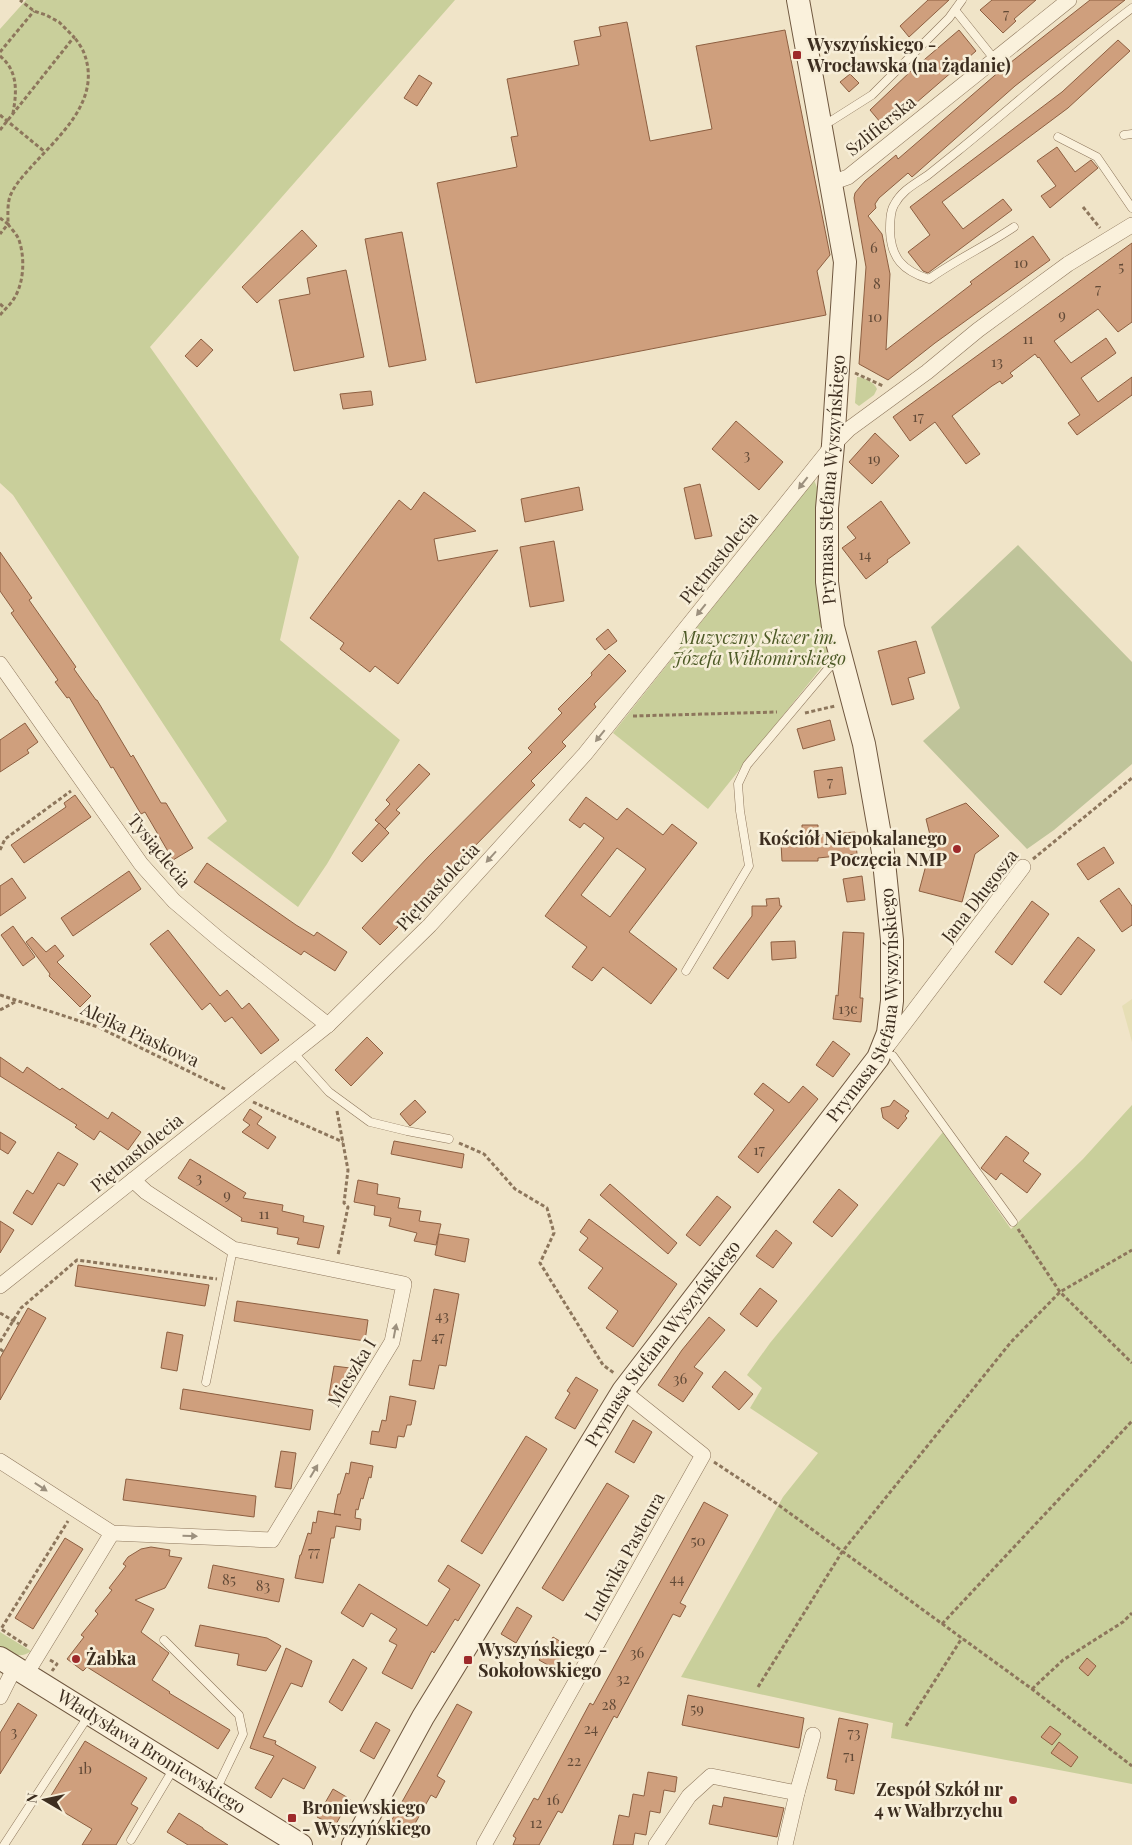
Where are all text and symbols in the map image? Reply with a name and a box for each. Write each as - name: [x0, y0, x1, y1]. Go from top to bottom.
- house number: 7: [1003, 3, 1009, 23]
- place label: Wyszyńskiego - Wrocławska (na żądanie): [806, 32, 1011, 77]
- marker: Wyszyńskiego - Wrocławska (na żądanie): [791, 49, 803, 61]
- street label: Szlifierska: [840, 90, 920, 161]
- house number: 6: [870, 237, 878, 257]
- house number: 10: [1014, 252, 1028, 272]
- house number: 5: [1118, 256, 1124, 276]
- house number: 8: [873, 273, 881, 293]
- house number: 7: [1095, 278, 1101, 298]
- house number: 9: [1058, 304, 1066, 324]
- house number: 10: [868, 306, 882, 326]
- house number: 11: [1022, 328, 1034, 348]
- house number: 13: [991, 351, 1003, 371]
- street label: Prymasa Stefana Wyszyńskiego: [814, 354, 850, 606]
- house number: 17: [912, 406, 924, 426]
- house number: 3: [744, 444, 751, 464]
- house number: 19: [867, 448, 881, 468]
- one-way arrow: [798, 476, 809, 489]
- street label: Piętnastolecia: [674, 506, 763, 609]
- house number: 14: [859, 544, 871, 564]
- one-way arrow: [696, 603, 707, 616]
- park label: Muzyczny Skwer im. Józefa Wiłkomirskiego: [672, 625, 846, 670]
- one-way arrow: [594, 729, 605, 742]
- house number: 7: [827, 771, 833, 791]
- street label: Tysiąclecia: [123, 809, 197, 892]
- place label: Kościół Niepokalanego Poczęcia NMP: [759, 826, 947, 871]
- street label: Piętnastolecia: [390, 837, 484, 936]
- marker: Kościół Niepokalanego Poczęcia NMP: [951, 843, 963, 855]
- street label: Jana Długosza: [935, 844, 1023, 948]
- one-way arrow: [485, 851, 497, 863]
- street label: Prymasa Stefana Wyszyńskiego: [820, 887, 903, 1127]
- street label: Alejka Piaskowa: [77, 996, 203, 1072]
- house number: 13c: [838, 998, 858, 1018]
- street label: Piętnastolecia: [85, 1108, 188, 1197]
- house number: 17: [753, 1139, 765, 1159]
- house number: 3: [196, 1167, 203, 1187]
- house number: 9: [223, 1184, 231, 1204]
- house number: 11: [258, 1203, 270, 1223]
- street label: Prymasa Stefana Wyszyńskiego: [579, 1235, 745, 1451]
- house number: 43: [435, 1305, 449, 1325]
- one-way arrow: [391, 1322, 399, 1338]
- house number: 47: [431, 1326, 445, 1346]
- street label: Mieszka I: [321, 1334, 381, 1411]
- house number: 36: [673, 1368, 687, 1388]
- one-way arrow: [309, 1464, 318, 1478]
- one-way arrow: [34, 1483, 48, 1492]
- street label: Ludwika Pasteura: [579, 1488, 670, 1625]
- house number: 50: [690, 1530, 706, 1550]
- one-way arrow: [182, 1533, 198, 1541]
- house number: 77: [308, 1541, 320, 1561]
- house number: 44: [670, 1568, 684, 1588]
- house number: 85: [222, 1569, 236, 1589]
- house number: 83: [256, 1575, 270, 1595]
- place label: Wyszyńskiego - Sokołowskiego: [477, 1637, 608, 1682]
- house number: 36: [630, 1642, 644, 1662]
- place label: Żabka: [86, 1646, 137, 1670]
- marker: Żabka: [70, 1653, 82, 1665]
- marker: Wyszyńskiego - Sokołowskiego: [462, 1654, 474, 1666]
- house number: 32: [616, 1668, 630, 1688]
- street label: Władysława Broniewskiego: [52, 1683, 251, 1819]
- house number: 28: [602, 1694, 617, 1714]
- house number: 59: [690, 1698, 704, 1718]
- house number: 24: [584, 1718, 598, 1738]
- house number: 3: [11, 1721, 18, 1741]
- house number: 73: [848, 1722, 861, 1742]
- house number: 71: [843, 1745, 855, 1765]
- house number: 22: [567, 1750, 581, 1770]
- house number: 1b: [78, 1758, 92, 1778]
- north arrow: [20, 1775, 70, 1825]
- place label: Zespół Szkół nr 4 w Wałbrzychu: [874, 1777, 1004, 1822]
- house number: 16: [546, 1789, 560, 1809]
- text: N: [21, 1791, 42, 1804]
- marker: Zespół Szkół nr 4 w Wałbrzychu: [1007, 1794, 1019, 1806]
- place label: Broniewskiego - Wyszyńskiego: [302, 1795, 431, 1840]
- marker: Broniewskiego - Wyszyńskiego: [286, 1812, 298, 1824]
- house number: 12: [530, 1812, 542, 1832]

